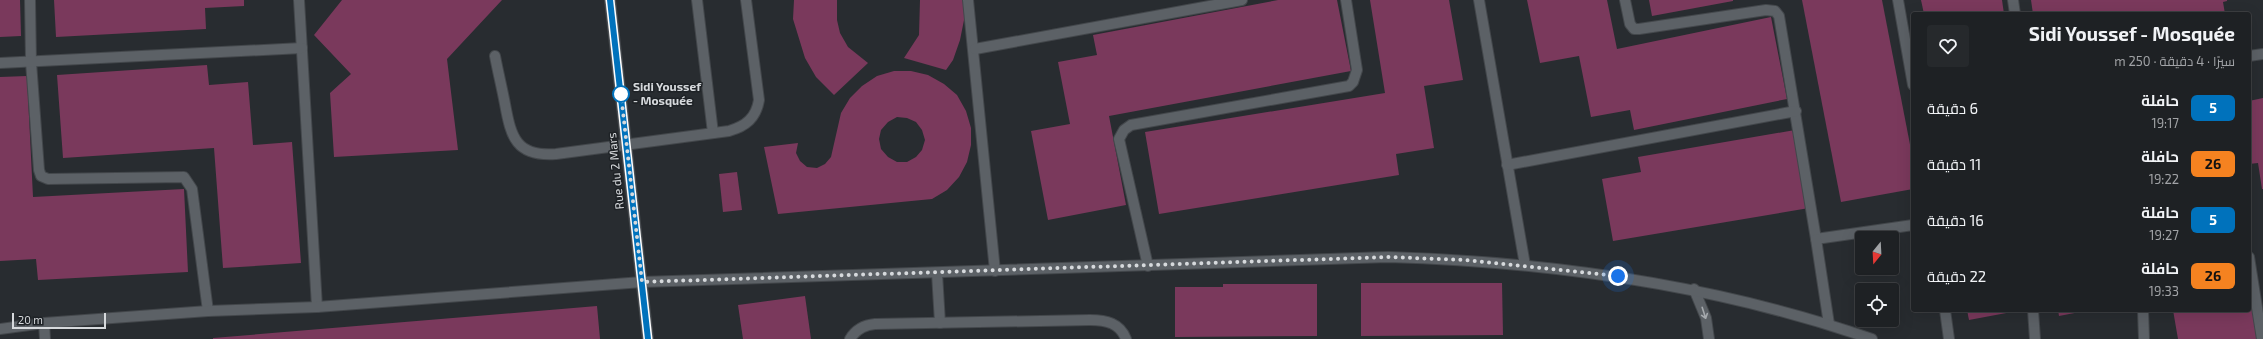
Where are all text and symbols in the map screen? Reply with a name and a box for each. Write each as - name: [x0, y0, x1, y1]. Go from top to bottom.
- text: Sidi Youssef - Mosquée: [2029, 22, 2235, 45]
- button: heart: [1927, 25, 1969, 67]
- text: سيرًا · 4 دقيقة · 250 m: [2114, 53, 2235, 69]
- place label: Sidi Youssef - Mosquée: [633, 79, 702, 107]
- marker: Sidi Youssef - Mosquée: [612, 85, 630, 103]
- text: حافلة: [2141, 91, 2179, 109]
- text: 6 دقيقة: [1927, 99, 1978, 117]
- text: 5: [2209, 99, 2217, 116]
- text: 19:17: [2151, 115, 2179, 131]
- street label: Rue du 2 Mars: [604, 132, 626, 210]
- text: حافلة: [2141, 147, 2179, 165]
- text: 11 دقيقة: [1927, 155, 1981, 173]
- text: 26: [2205, 155, 2221, 172]
- text: 19:22: [2149, 171, 2179, 187]
- text: حافلة: [2141, 203, 2179, 221]
- text: 16 دقيقة: [1927, 211, 1984, 229]
- text: 5: [2209, 211, 2217, 228]
- text: 19:27: [2149, 227, 2179, 243]
- north arrow: [1855, 231, 1899, 275]
- map controls: [1855, 231, 1899, 327]
- text: حافلة: [2141, 259, 2179, 277]
- your location: [1608, 266, 1628, 286]
- text: 22 دقيقة: [1927, 267, 1986, 285]
- text: 26: [2205, 267, 2221, 284]
- button: locate: [1855, 283, 1899, 327]
- text: 19:33: [2149, 283, 2179, 299]
- one-way arrow: [1701, 307, 1708, 320]
- scale bar: [12, 311, 106, 330]
- text: 20 m: [18, 313, 43, 326]

